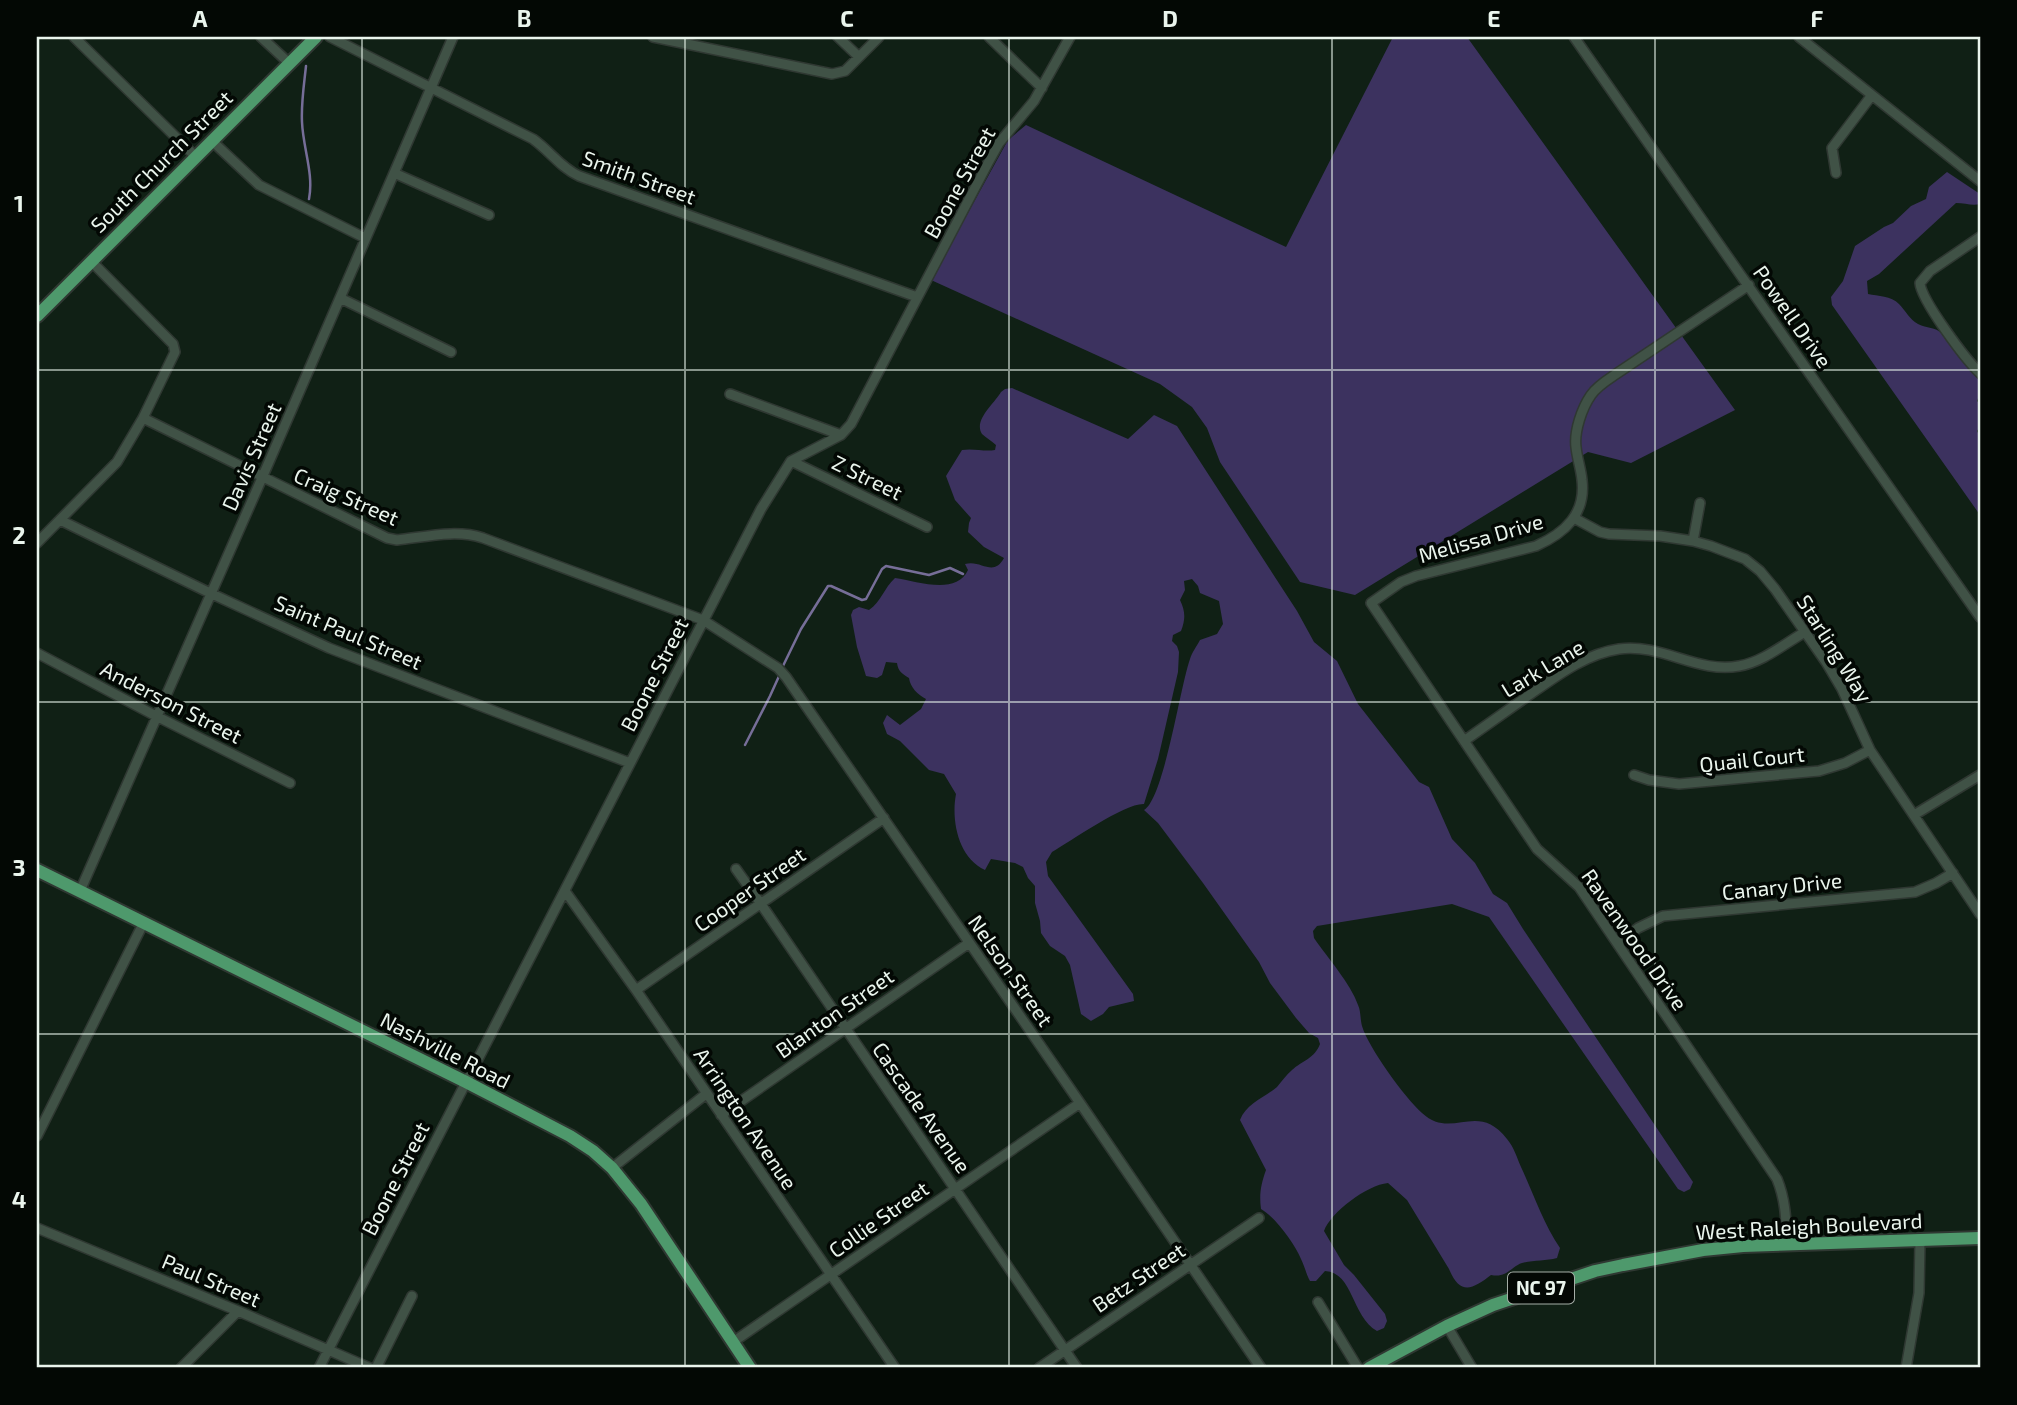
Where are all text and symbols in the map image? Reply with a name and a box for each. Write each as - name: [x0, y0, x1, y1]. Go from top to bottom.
- text: A: [192, 4, 208, 32]
- text: B: [517, 4, 531, 32]
- text: C: [840, 4, 854, 32]
- text: D: [1162, 4, 1178, 32]
- text: E: [1487, 4, 1501, 32]
- text: F: [1811, 4, 1824, 32]
- street label: South Church Street: [85, 85, 237, 237]
- street label: Boone Street: [918, 122, 1000, 242]
- street label: Smith Street: [579, 145, 700, 209]
- text: 1: [14, 189, 24, 217]
- street label: Powell Drive: [1749, 260, 1838, 372]
- street label: Davis Street: [216, 399, 286, 514]
- street label: Z Street: [829, 449, 907, 504]
- street label: Craig Street: [290, 461, 403, 530]
- street label: Melissa Drive: [1415, 508, 1546, 567]
- text: 2: [12, 521, 26, 549]
- street label: Saint Paul Street: [271, 589, 426, 674]
- street label: Starling Way: [1792, 590, 1878, 706]
- street label: Boone Street: [615, 614, 693, 735]
- street label: Lark Lane: [1496, 633, 1588, 702]
- street label: Anderson Street: [97, 655, 246, 748]
- street label: Quail Court: [1698, 741, 1806, 777]
- street label: Cooper Street: [689, 841, 810, 936]
- text: 3: [12, 853, 26, 881]
- street label: Ravenwood Drive: [1577, 864, 1693, 1015]
- street label: Canary Drive: [1720, 867, 1843, 904]
- street label: Nelson Street: [964, 910, 1059, 1031]
- street label: Blanton Street: [770, 963, 898, 1063]
- street label: Nashville Road: [377, 1006, 515, 1093]
- street label: Cascade Avenue: [868, 1037, 977, 1177]
- street label: Arrington Avenue: [690, 1042, 803, 1194]
- street label: Boone Street: [356, 1118, 434, 1239]
- street label: Collie Street: [823, 1175, 933, 1262]
- text: 4: [12, 1185, 26, 1213]
- street label: West Raleigh Boulevard: [1695, 1207, 1923, 1244]
- street label: Betz Street: [1087, 1237, 1189, 1317]
- street label: Paul Street: [159, 1248, 265, 1312]
- road number: NC 97: [1508, 1272, 1574, 1304]

